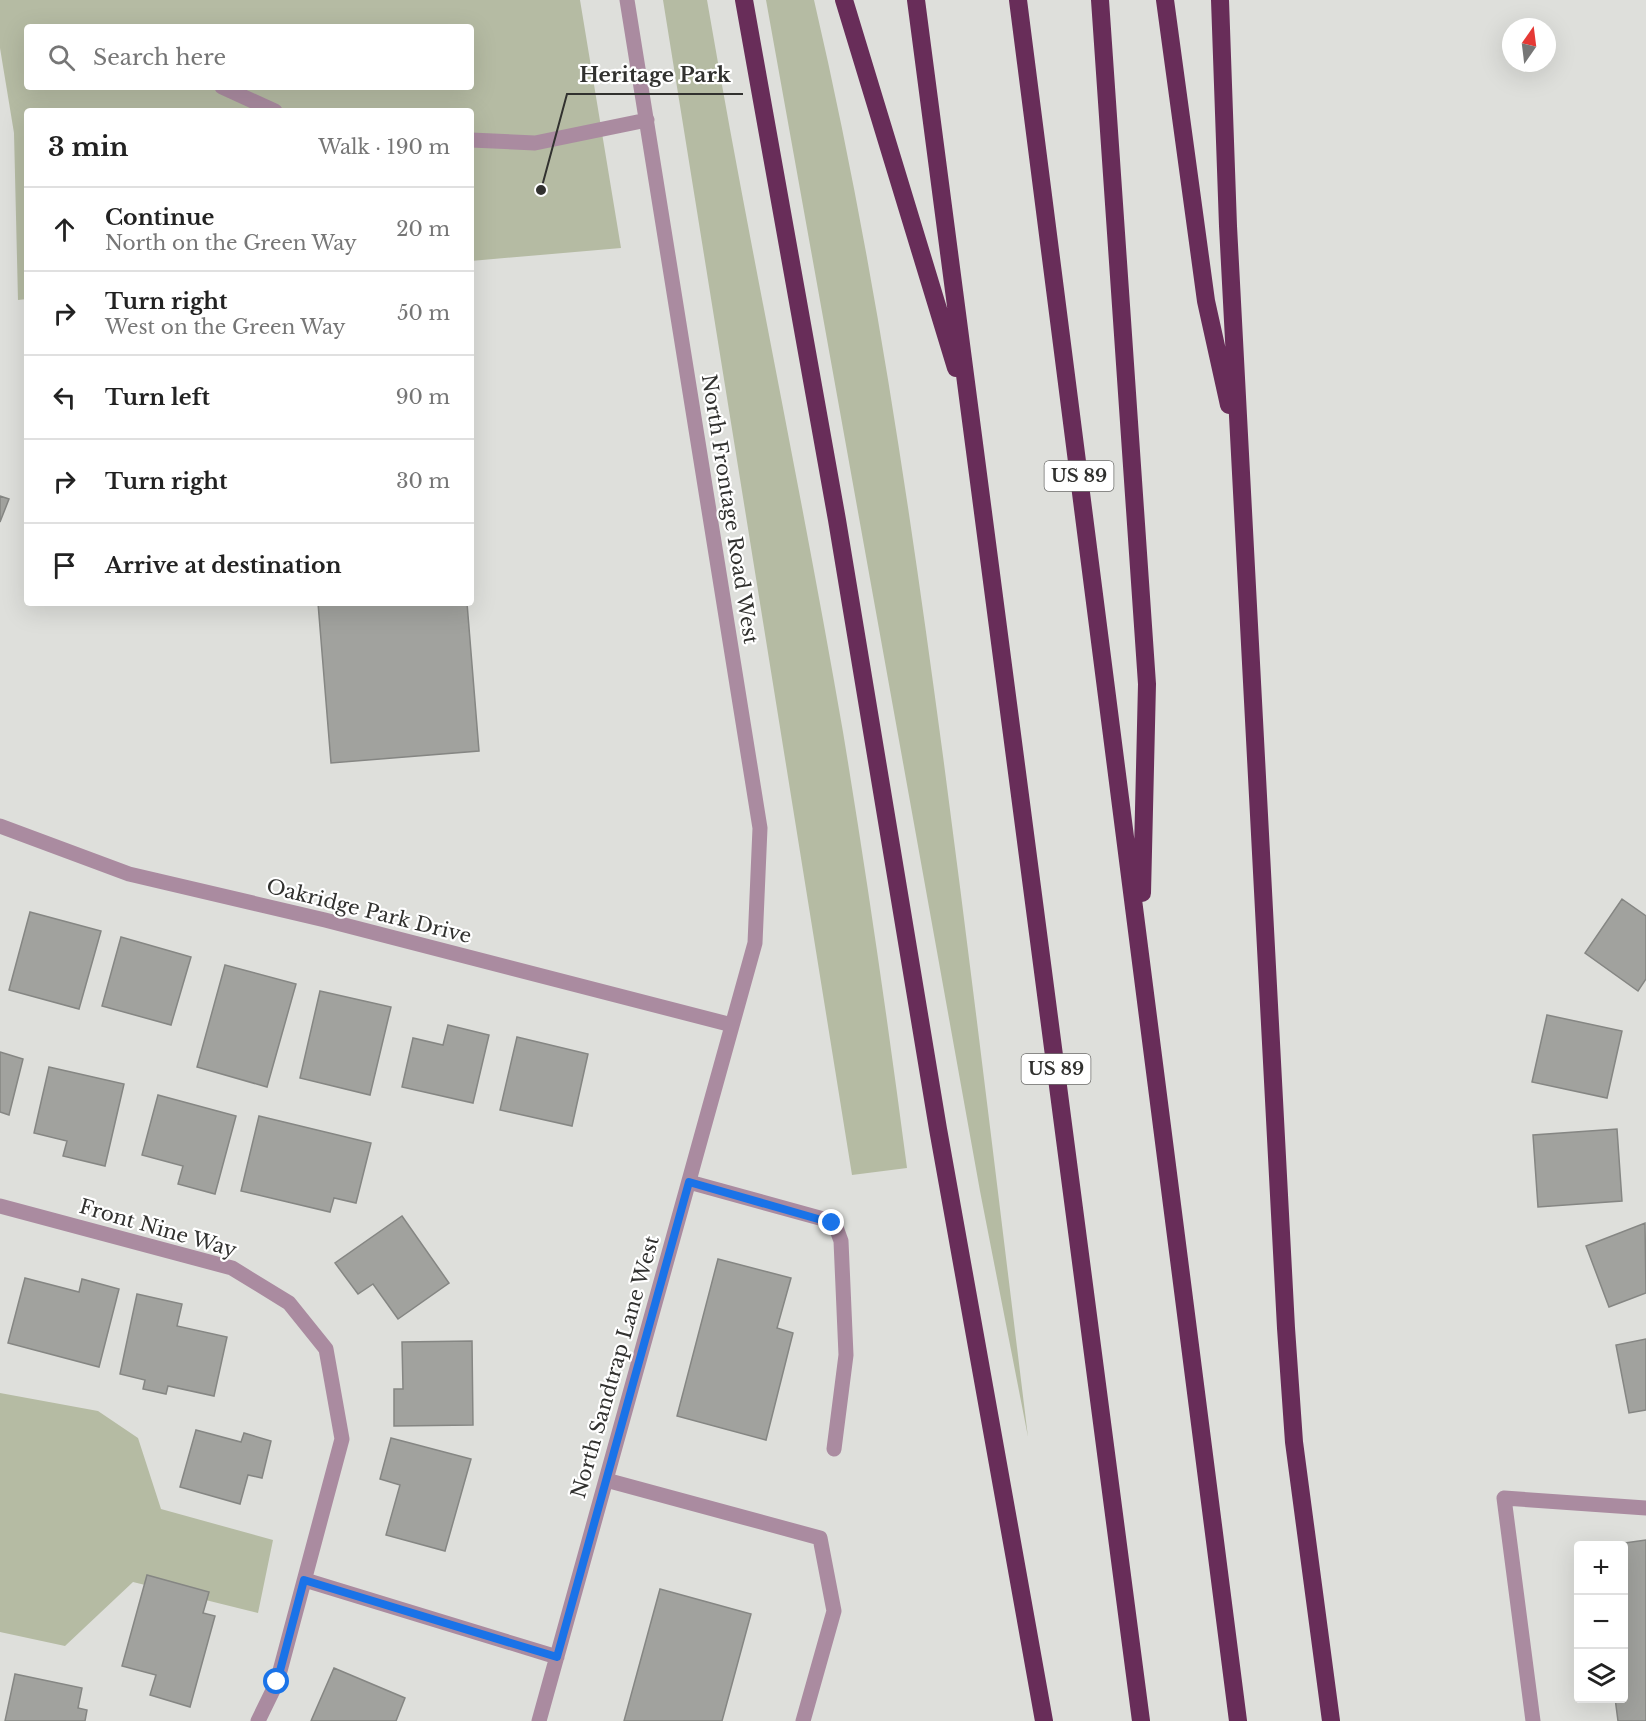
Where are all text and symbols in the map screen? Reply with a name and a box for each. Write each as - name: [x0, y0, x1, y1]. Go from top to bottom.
- north arrow: [1502, 18, 1556, 72]
- search box: [24, 24, 474, 90]
- icon: search: [45, 41, 78, 74]
- text: Search here: [93, 44, 226, 71]
- callout: Heritage Park: [567, 55, 743, 94]
- text: Heritage Park: [579, 62, 732, 88]
- text: 3 min: [48, 131, 129, 163]
- text: Walk · 190 m: [318, 135, 450, 159]
- text: Continue: [105, 204, 214, 231]
- icon: ahead: [48, 213, 81, 246]
- text: 20 m: [396, 217, 450, 241]
- text: North on the Green Way: [105, 231, 357, 255]
- text: Turn right: [105, 288, 227, 315]
- icon: right: [48, 297, 81, 330]
- text: 50 m: [397, 301, 450, 325]
- text: West on the Green Way: [105, 315, 346, 339]
- street label: North Frontage Road West: [697, 373, 763, 646]
- icon: left: [48, 381, 81, 414]
- text: Turn left: [105, 384, 210, 411]
- text: 90 m: [396, 385, 450, 409]
- road number: US 89: [1044, 461, 1114, 491]
- icon: right: [48, 465, 81, 498]
- text: Turn right: [105, 468, 227, 495]
- text: 30 m: [396, 469, 450, 493]
- icon: arrive: [48, 549, 81, 582]
- text: Arrive at destination: [105, 552, 342, 579]
- street label: Oakridge Park Drive: [264, 874, 474, 948]
- road number: US 89: [1022, 1054, 1090, 1084]
- street label: Front Nine Way: [76, 1194, 240, 1262]
- route end: [818, 1209, 844, 1235]
- street label: North Sandtrap Lane West: [566, 1233, 664, 1501]
- map controls: [1574, 1541, 1628, 1703]
- button: +: [1574, 1541, 1628, 1595]
- button: −: [1574, 1595, 1628, 1649]
- button: layers: [1574, 1649, 1628, 1703]
- route start: [263, 1668, 289, 1694]

